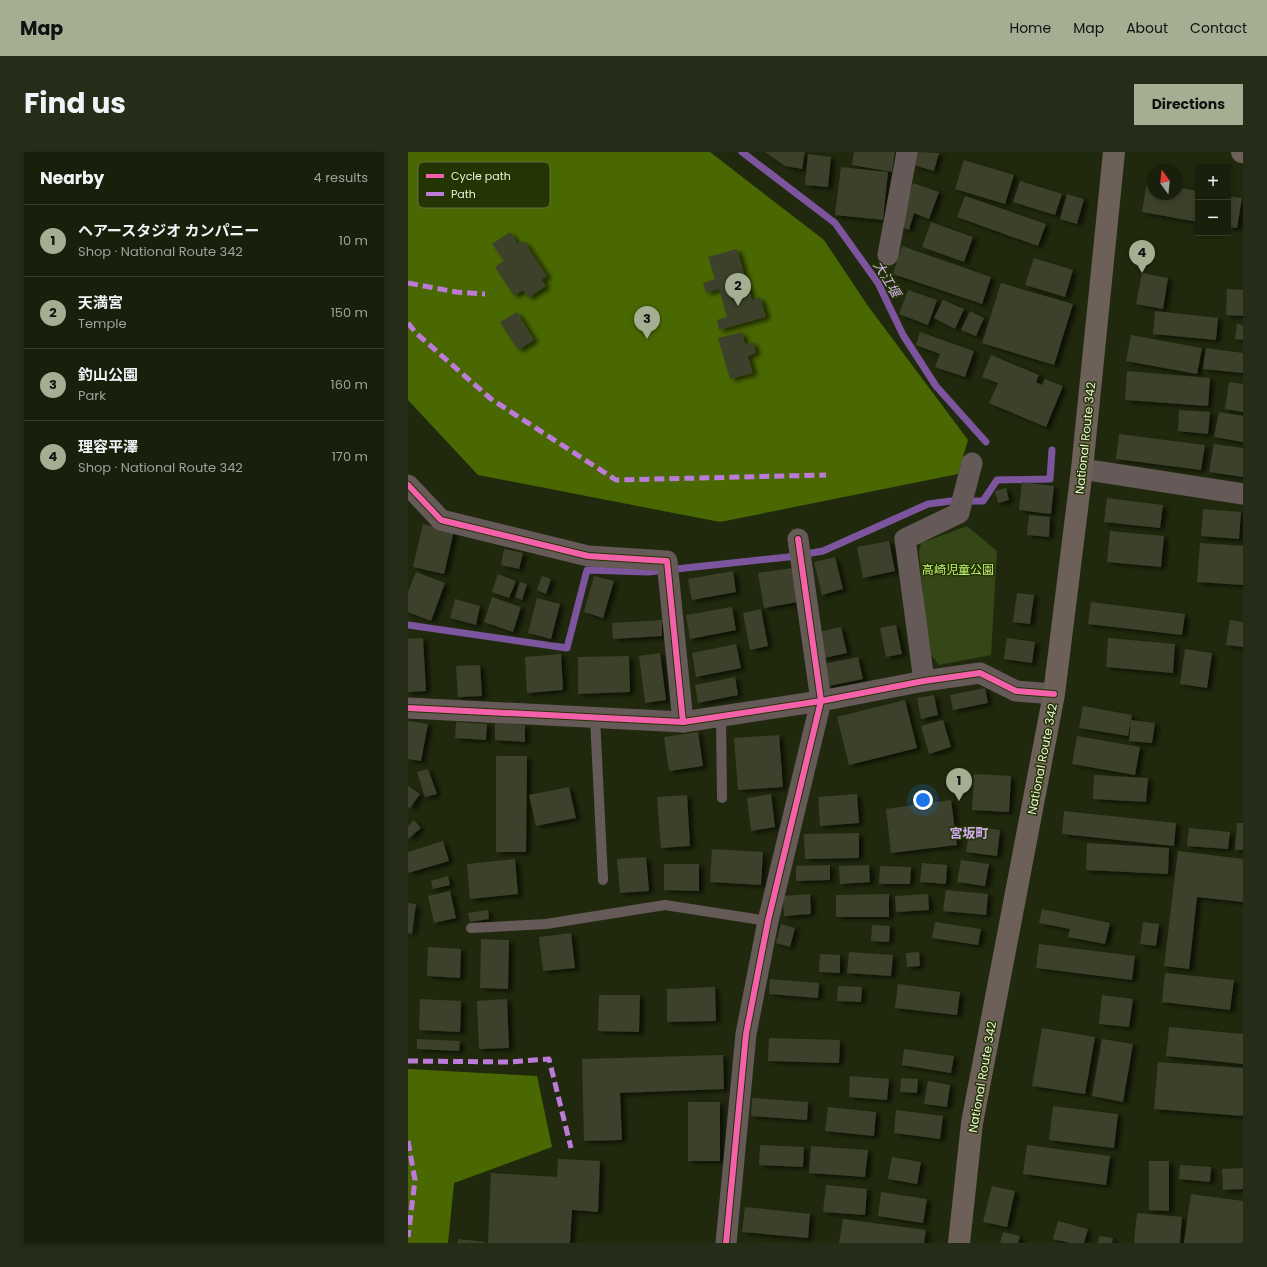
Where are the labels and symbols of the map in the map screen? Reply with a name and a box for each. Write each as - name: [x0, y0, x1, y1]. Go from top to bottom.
- legend: [418, 162, 550, 208]
- north arrow: [1147, 164, 1183, 200]
- text: Cycle path: [451, 168, 511, 184]
- text: Path: [451, 186, 476, 202]
- pin: 4: [1129, 240, 1155, 273]
- water label: 大江堰: [869, 257, 906, 302]
- pin: 2: [725, 273, 751, 306]
- pin: 3: [634, 306, 660, 339]
- street label: National Route 342: [1071, 381, 1099, 495]
- park label: 高崎児童公園: [922, 561, 994, 578]
- street label: National Route 342: [1023, 702, 1061, 816]
- pin: 1: [946, 768, 972, 801]
- your location: [913, 790, 933, 810]
- district label: 宮坂町: [949, 824, 989, 843]
- street label: National Route 342: [964, 1020, 1000, 1134]

